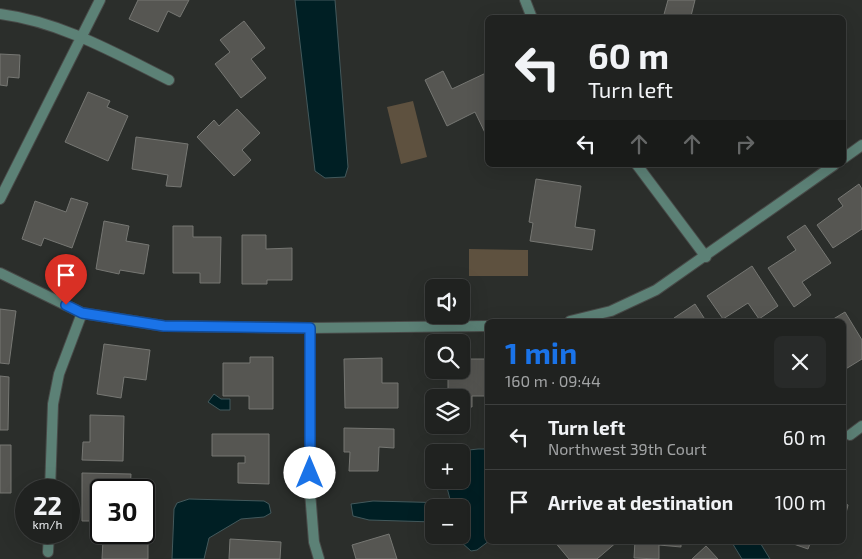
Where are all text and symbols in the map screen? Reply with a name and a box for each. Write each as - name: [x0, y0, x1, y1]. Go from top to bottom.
- text: 60 m: [588, 34, 669, 76]
- icon: left: [505, 35, 570, 100]
- text: Turn left: [588, 76, 673, 102]
- icon: left: [572, 130, 600, 158]
- icon: ahead: [625, 130, 653, 158]
- icon: ahead: [678, 130, 706, 158]
- icon: right: [731, 130, 759, 158]
- pin: [45, 254, 87, 305]
- icon: arrive: [52, 261, 80, 289]
- map controls: [425, 279, 470, 544]
- button: sound: [425, 279, 470, 324]
- button: search: [425, 334, 470, 379]
- text: 1 min: [505, 334, 577, 370]
- button: close: [774, 336, 826, 388]
- text: 160 m · 09:44: [505, 371, 601, 390]
- button: layers: [425, 389, 470, 434]
- text: Turn left: [548, 416, 625, 439]
- icon: left: [505, 423, 533, 451]
- text: 60 m: [783, 426, 826, 449]
- text: Northwest 39th Court: [548, 439, 707, 458]
- button: +: [425, 444, 470, 489]
- position arrow: [283, 446, 335, 498]
- speed limit sign: 30: [90, 479, 155, 544]
- icon: arrive: [505, 488, 533, 516]
- text: 22: [33, 490, 62, 520]
- text: Arrive at destination: [548, 491, 733, 514]
- text: 100 m: [775, 491, 826, 514]
- button: −: [425, 499, 470, 544]
- text: km/h: [33, 517, 62, 531]

